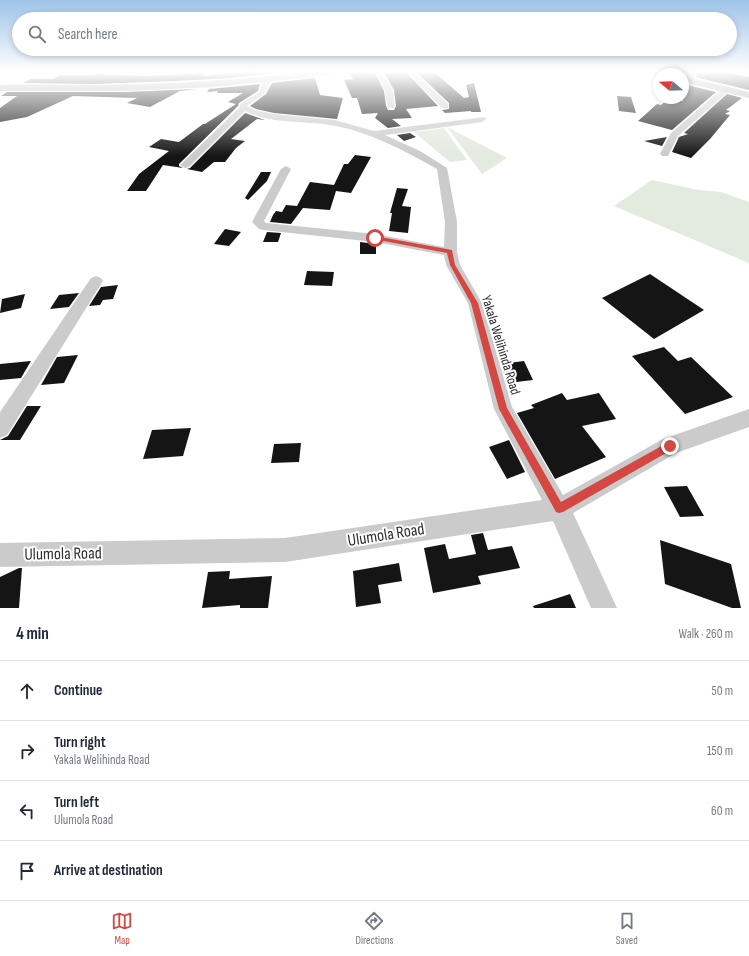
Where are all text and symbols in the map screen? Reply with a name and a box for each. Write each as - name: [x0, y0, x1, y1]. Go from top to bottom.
- search box: [12, 12, 737, 56]
- icon: search: [26, 23, 48, 45]
- text: Search here: [58, 25, 118, 44]
- north arrow: [653, 68, 689, 104]
- route start: [366, 229, 384, 247]
- street label: Yakala Welihinda Road: [478, 293, 524, 397]
- route end: [661, 437, 679, 455]
- street label: Ulumola Road: [346, 519, 426, 551]
- street label: Ulumola Road: [24, 543, 102, 565]
- text: 4 min: [16, 624, 49, 644]
- text: Walk · 260 m: [679, 626, 733, 642]
- icon: ahead: [16, 680, 38, 702]
- text: Continue: [54, 681, 103, 700]
- text: 50 m: [712, 683, 733, 699]
- text: Turn right: [54, 733, 106, 752]
- icon: right: [16, 740, 38, 762]
- text: 150 m: [707, 743, 733, 759]
- text: Yakala Welihinda Road: [54, 752, 150, 768]
- text: Turn left: [54, 793, 99, 812]
- icon: left: [16, 800, 38, 822]
- text: 60 m: [711, 803, 733, 819]
- text: Ulumola Road: [54, 812, 113, 828]
- icon: arrive: [16, 860, 38, 882]
- text: Arrive at destination: [54, 861, 163, 880]
- tab: Map: [111, 910, 133, 947]
- tab: Directions: [356, 910, 393, 947]
- tab: Saved: [616, 910, 638, 947]

